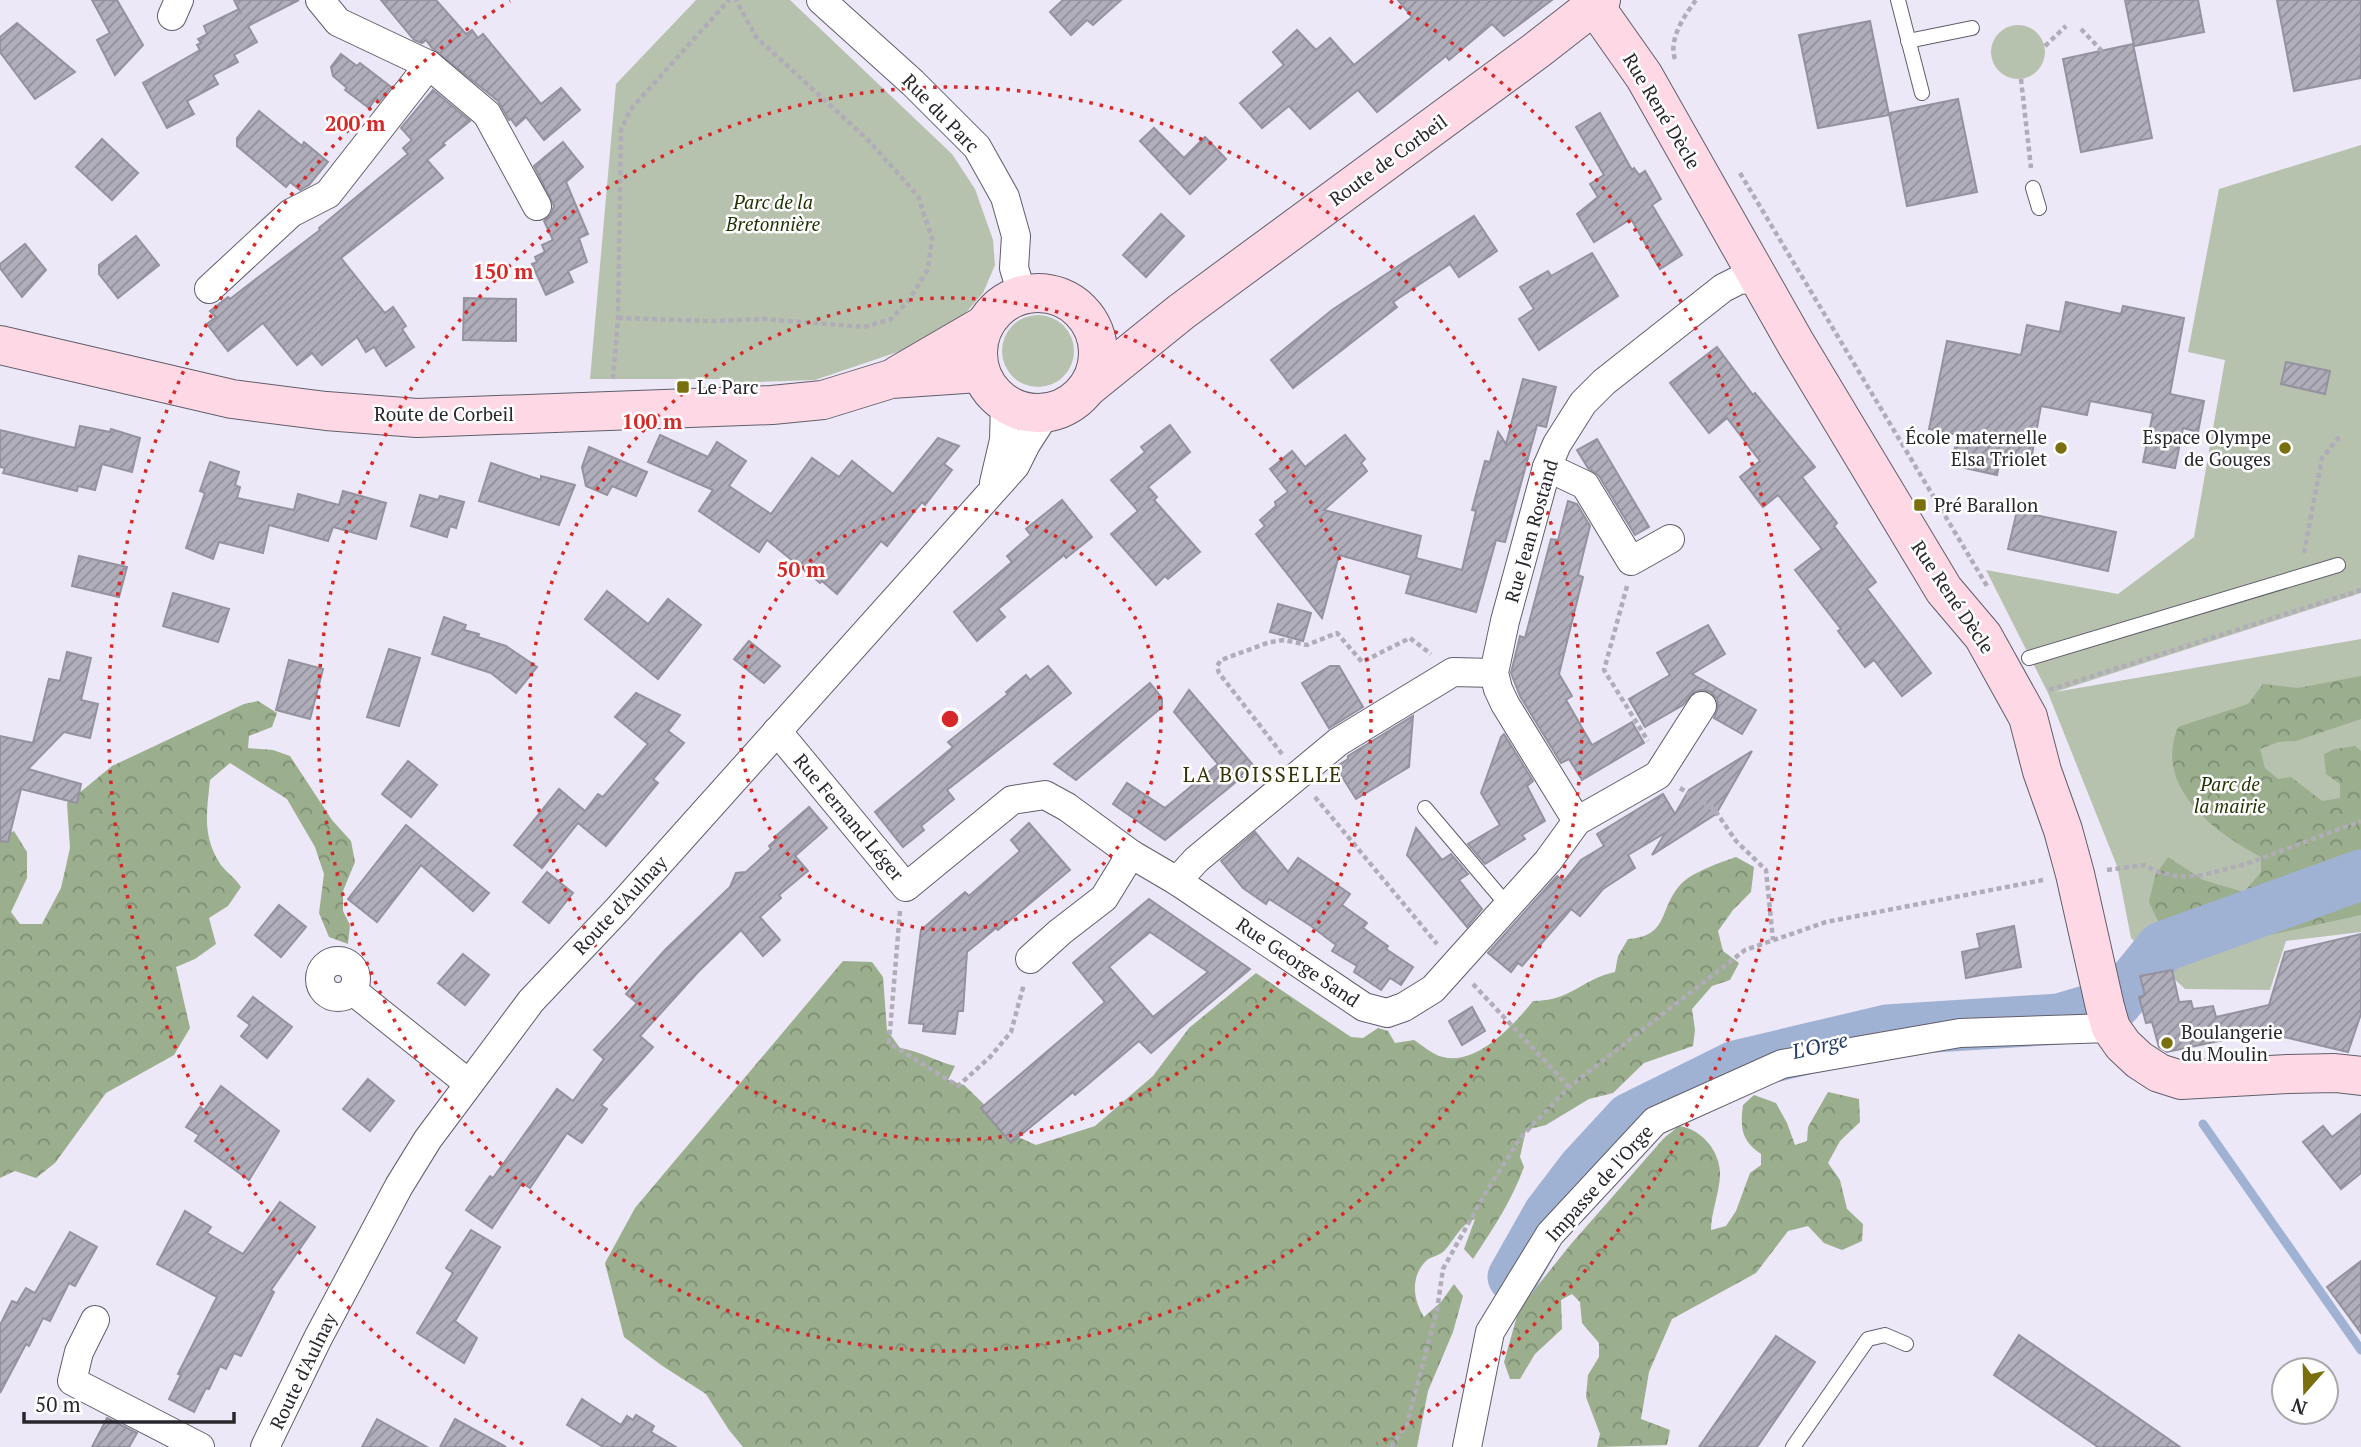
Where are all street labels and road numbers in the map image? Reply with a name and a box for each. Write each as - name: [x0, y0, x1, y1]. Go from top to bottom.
- street label: Rue René Dècle: [1618, 48, 1707, 173]
- street label: Rue du Parc: [898, 68, 985, 158]
- street label: Route de Corbeil: [1324, 108, 1452, 211]
- street label: Route de Corbeil: [374, 401, 514, 426]
- street label: Rue Jean Rostand: [1498, 456, 1563, 605]
- street label: Rue René Dècle: [1906, 535, 2000, 658]
- street label: Rue Fernand Léger: [789, 748, 910, 886]
- street label: Route d'Aulnay: [567, 849, 672, 960]
- street label: Rue George Sand: [1232, 911, 1365, 1012]
- street label: Impasse de l'Orge: [1539, 1119, 1658, 1246]
- street label: Route d'Aulnay: [264, 1308, 342, 1433]

